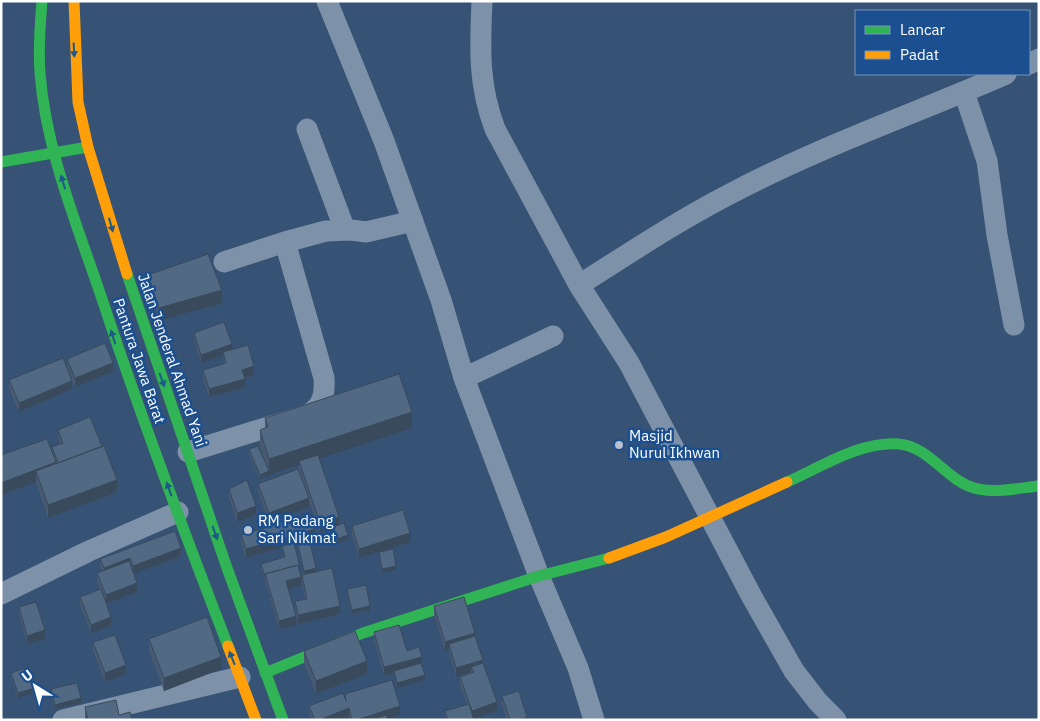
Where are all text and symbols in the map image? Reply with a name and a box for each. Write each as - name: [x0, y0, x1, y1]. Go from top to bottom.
- legend: [855, 10, 1030, 75]
- text: Lancar: [900, 20, 946, 39]
- one-way arrow: [71, 42, 79, 58]
- text: Padat: [900, 45, 939, 64]
- one-way arrow: [59, 174, 67, 189]
- one-way arrow: [107, 218, 115, 233]
- street label: Jalan Jenderal Ahmad Yani: [134, 271, 211, 449]
- street label: Pantura Jawa Barat: [109, 296, 170, 426]
- one-way arrow: [109, 329, 117, 344]
- one-way arrow: [159, 372, 166, 387]
- place label: Masjid Nurul Ikhwan: [629, 426, 720, 462]
- marker: Masjid Nurul Ikhwan: [613, 439, 625, 451]
- one-way arrow: [165, 482, 172, 497]
- place label: RM Padang Sari Nikmat: [258, 511, 336, 547]
- marker: RM Padang Sari Nikmat: [242, 524, 254, 536]
- one-way arrow: [211, 526, 219, 541]
- one-way arrow: [228, 650, 236, 665]
- north arrow: [10, 661, 60, 711]
- text: U: [18, 666, 36, 686]

